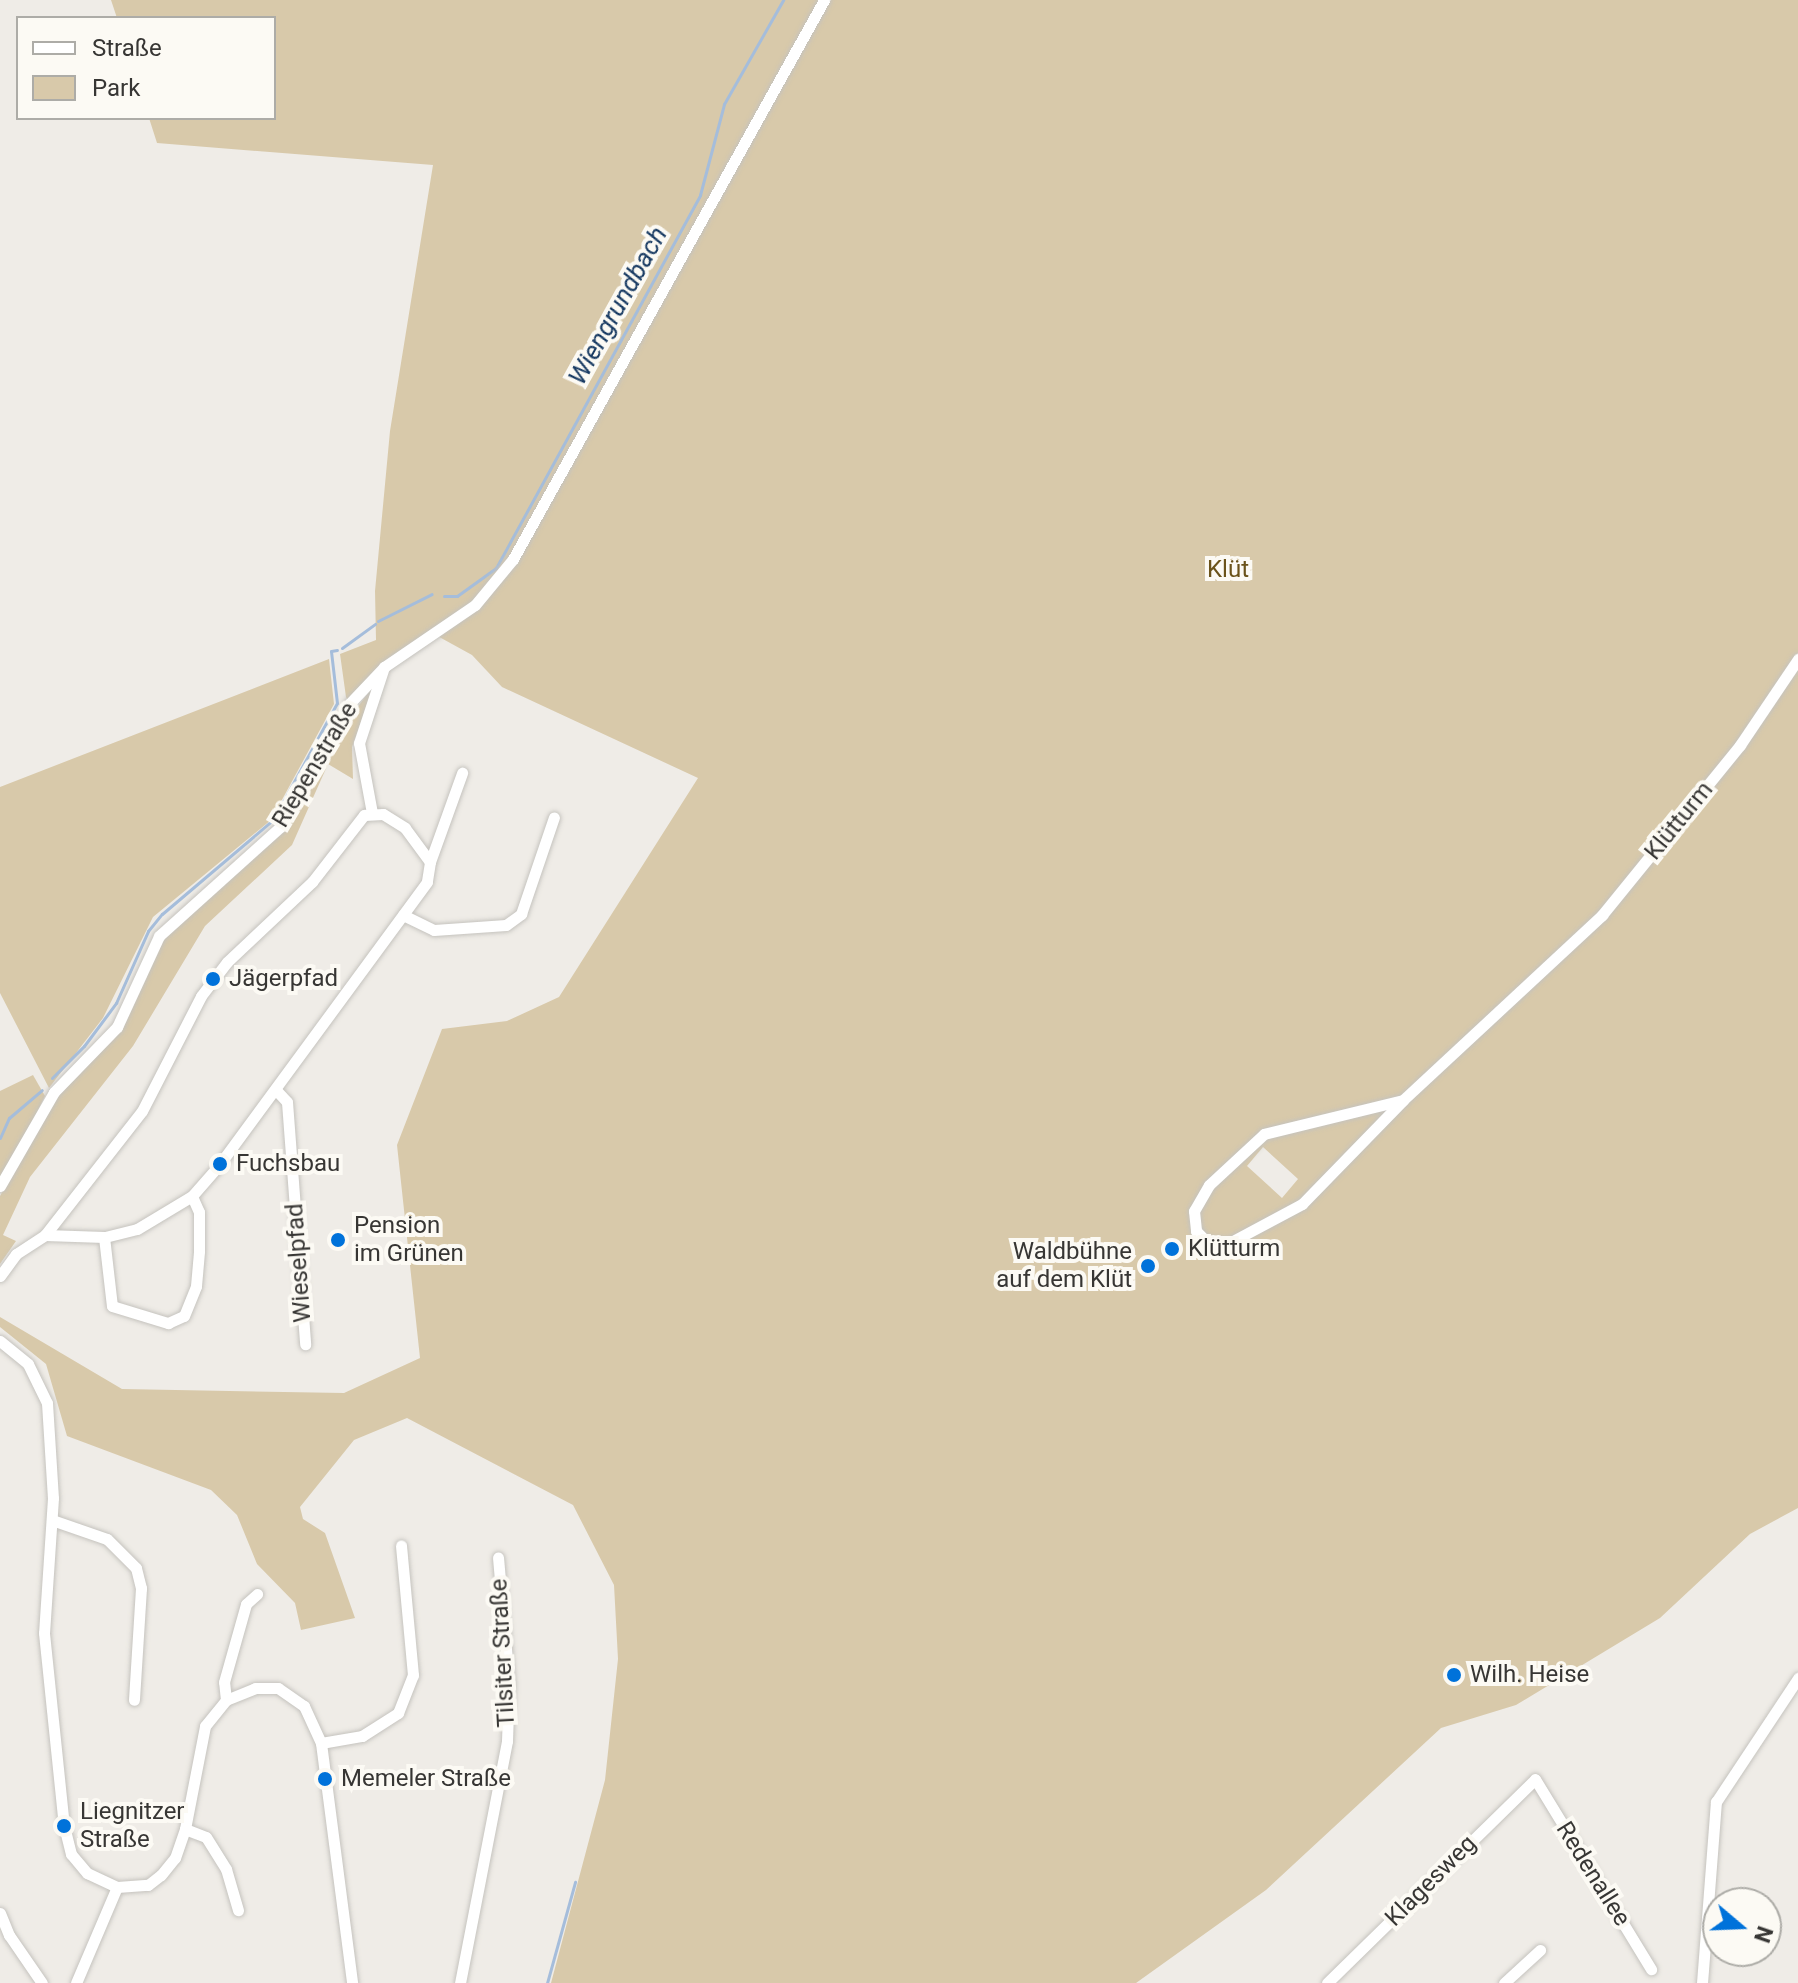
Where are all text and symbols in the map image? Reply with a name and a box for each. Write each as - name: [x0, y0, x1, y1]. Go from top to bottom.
- legend: [16, 16, 276, 120]
- text: Straße: [92, 34, 162, 62]
- text: Park: [92, 74, 140, 102]
- water label: Wiengrundbach: [562, 222, 674, 390]
- park label: Klüt: [1207, 556, 1249, 584]
- street label: Riepenstraße: [266, 697, 364, 833]
- street label: Klütturm: [1639, 776, 1719, 866]
- place label: Jägerpfad: [229, 965, 338, 993]
- marker: Jägerpfad: [204, 970, 222, 988]
- place label: Fuchsbau: [236, 1150, 340, 1178]
- marker: Fuchsbau: [211, 1155, 229, 1173]
- street label: Wieselpfad: [280, 1203, 318, 1323]
- place label: Pension im Grünen: [354, 1212, 464, 1268]
- marker: Pension im Grünen: [329, 1231, 347, 1249]
- place label: Klütturm: [1188, 1235, 1280, 1263]
- place label: Waldbühne auf dem Klüt: [996, 1238, 1132, 1294]
- marker: Klütturm: [1163, 1240, 1181, 1258]
- marker: Waldbühne auf dem Klüt: [1139, 1257, 1157, 1275]
- street label: Tilsiter Straße: [485, 1578, 521, 1728]
- place label: Wilh. Heise: [1470, 1661, 1589, 1689]
- marker: Wilh. Heise: [1445, 1666, 1463, 1684]
- place label: Memeler Straße: [341, 1765, 511, 1793]
- marker: Memeler Straße: [316, 1770, 334, 1788]
- place label: Liegnitzer Straße: [80, 1798, 184, 1854]
- marker: Liegnitzer Straße: [55, 1817, 73, 1835]
- street label: Redenallee: [1550, 1817, 1636, 1931]
- street label: Klagesweg: [1380, 1830, 1482, 1932]
- north arrow: [1702, 1887, 1782, 1967]
- text: N: [1749, 1923, 1778, 1946]

